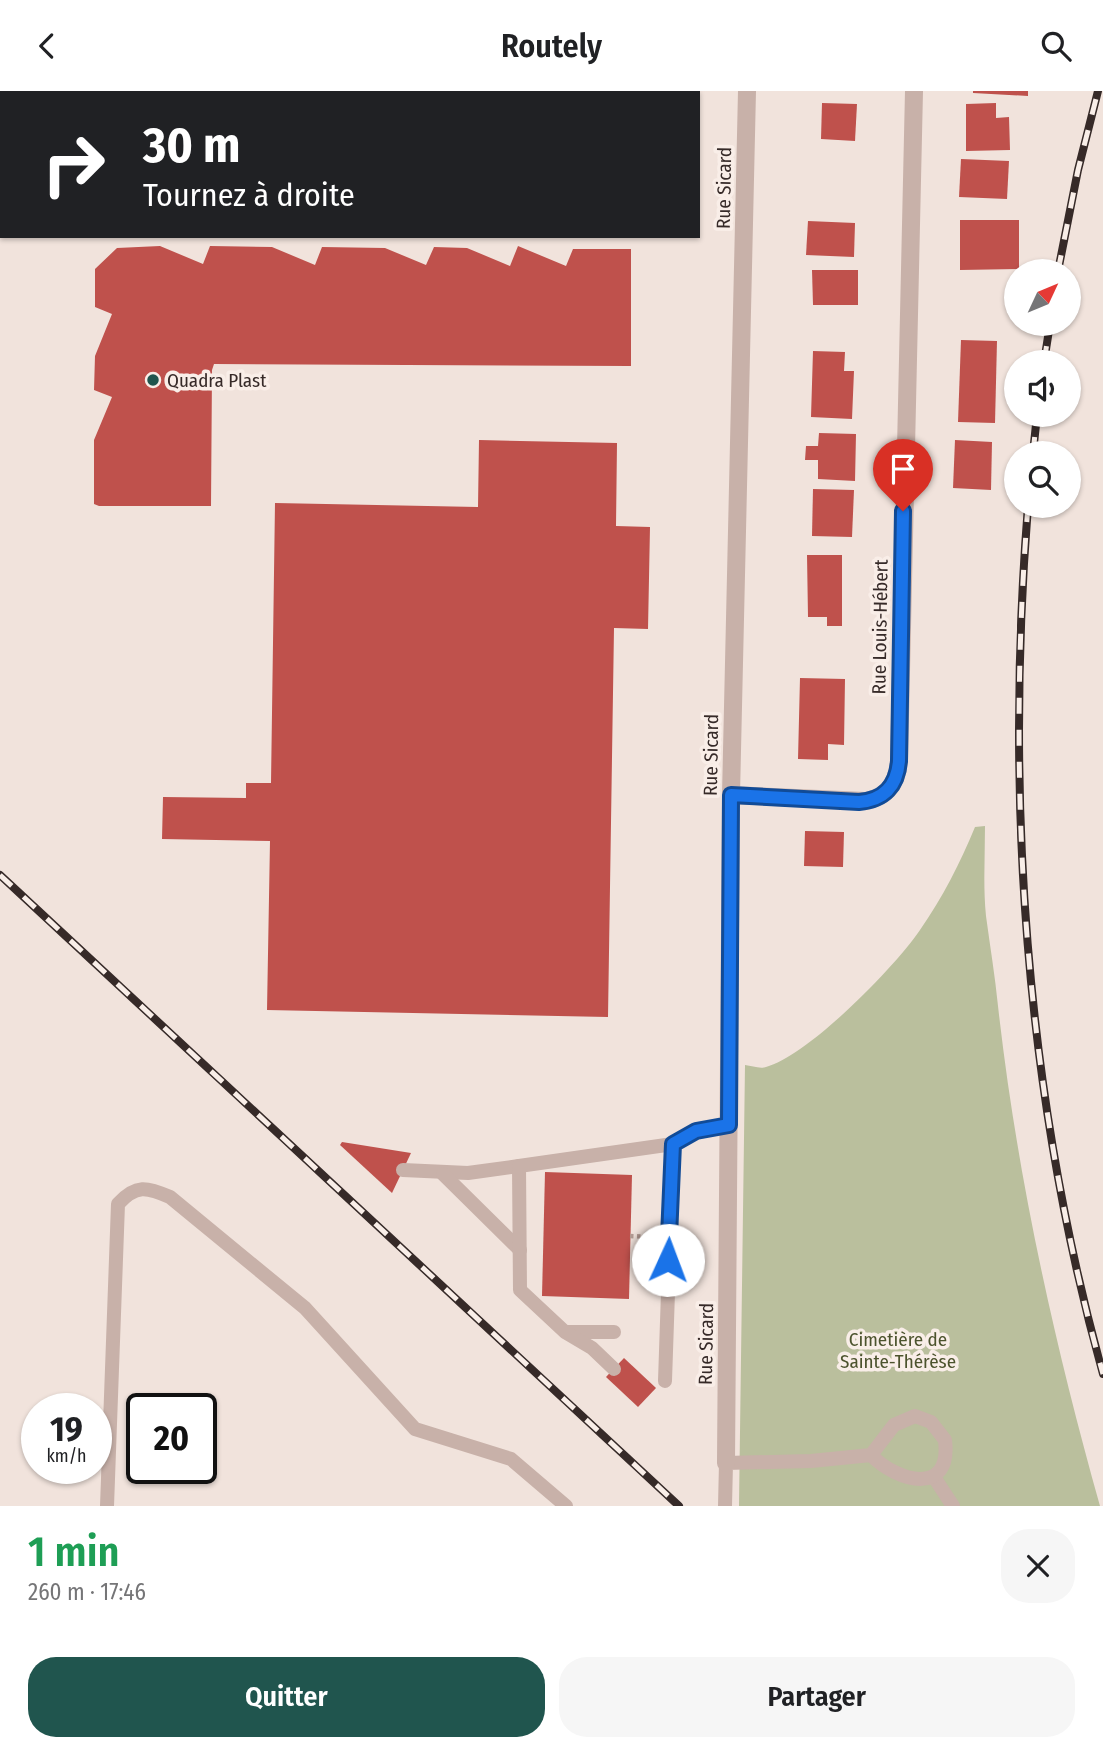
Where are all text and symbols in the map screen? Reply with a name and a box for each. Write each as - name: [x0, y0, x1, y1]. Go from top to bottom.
- icon: back: [28, 27, 66, 65]
- text: Routely: [501, 27, 602, 65]
- icon: search: [1037, 27, 1075, 65]
- text: 30 m: [143, 116, 241, 175]
- icon: right: [28, 119, 119, 210]
- street label: Rue Sicard: [712, 147, 736, 229]
- text: Tournez à droite: [143, 176, 355, 214]
- north arrow: [1004, 259, 1082, 336]
- map controls: [1004, 259, 1081, 518]
- button: sound: [1004, 350, 1081, 427]
- place label: Quadra Plast: [167, 369, 267, 392]
- marker: Quadra Plast: [145, 372, 161, 388]
- pin: [873, 439, 933, 511]
- button: search: [1004, 441, 1081, 518]
- icon: arrive: [884, 450, 922, 488]
- street label: Rue Louis-Hébert: [867, 559, 893, 695]
- street label: Rue Sicard: [699, 714, 723, 796]
- position arrow: [631, 1223, 705, 1297]
- street label: Rue Sicard: [694, 1303, 718, 1385]
- park label: Cimetière de Sainte-Thérèse: [840, 1328, 956, 1373]
- speed limit sign: 20: [126, 1393, 217, 1484]
- text: 19: [50, 1408, 83, 1450]
- text: km/h: [46, 1445, 87, 1467]
- text: 1 min: [28, 1527, 119, 1577]
- button: close: [1001, 1529, 1075, 1603]
- text: 260 m · 17:46: [28, 1578, 146, 1606]
- button: Quitter: [28, 1657, 545, 1737]
- button: Partager: [559, 1657, 1075, 1737]

